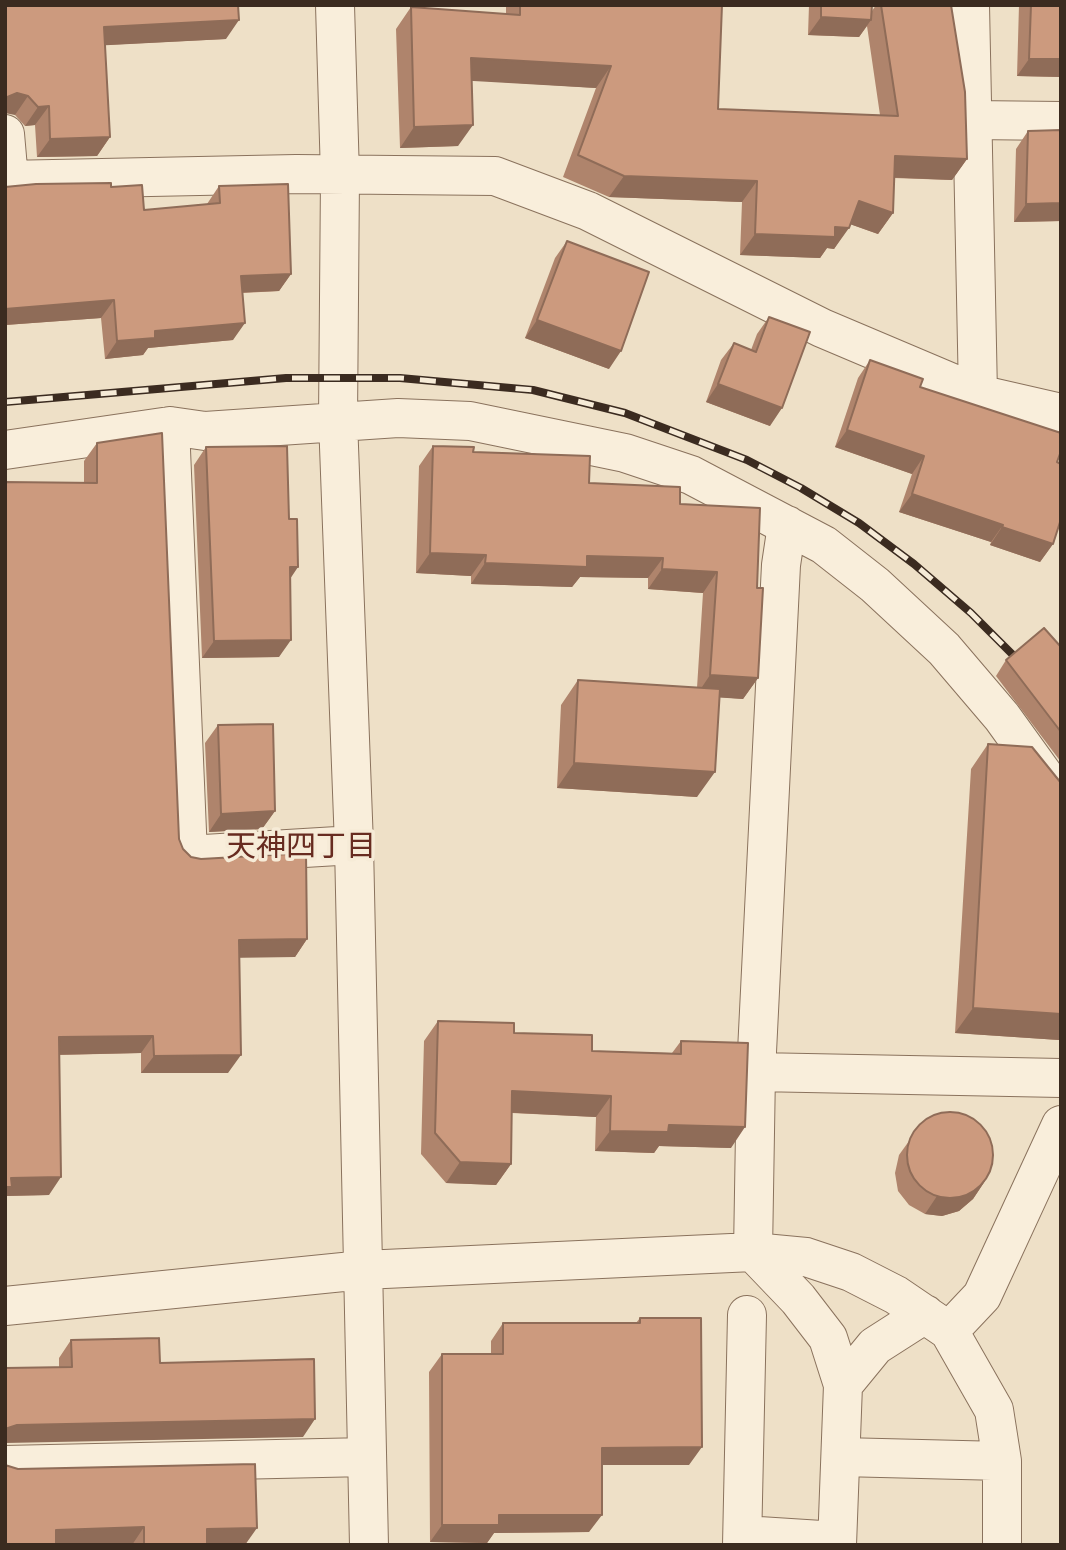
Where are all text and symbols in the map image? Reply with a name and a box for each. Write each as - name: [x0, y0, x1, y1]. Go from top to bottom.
- district label: 天神四丁目: [226, 829, 376, 865]

